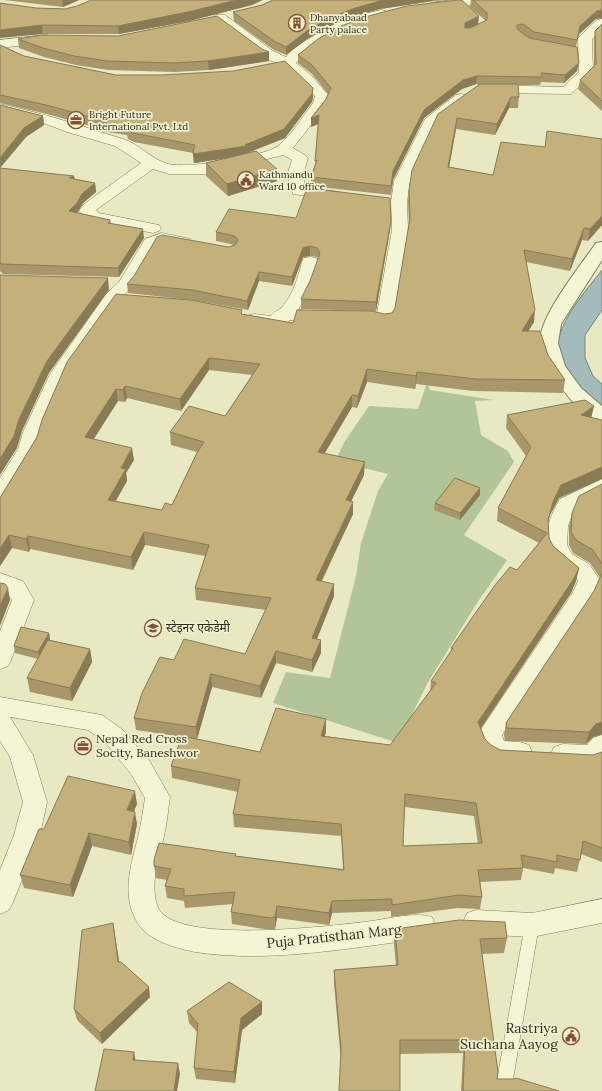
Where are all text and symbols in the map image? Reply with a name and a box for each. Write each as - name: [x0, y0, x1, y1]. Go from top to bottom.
- place label: Dhanyabaad Party palace: [310, 11, 368, 36]
- building icon: Dhanyabaad Party palace: [287, 13, 307, 33]
- place label: Bright Future International Pvt. Ltd: [89, 108, 188, 133]
- office icon: Bright Future International Pvt. Ltd: [66, 110, 86, 130]
- place label: Kathmandu Ward 10 office: [259, 168, 326, 193]
- public building icon: Kathmandu Ward 10 office: [236, 170, 256, 190]
- school or university icon: स्टेइनर एकेडेमी: [143, 618, 163, 638]
- place label: स्टेइनर एकेडेमी: [166, 620, 231, 635]
- place label: Nepal Red Cross Socity, Baneshwor: [96, 731, 199, 760]
- office icon: Nepal Red Cross Socity, Baneshwor: [73, 736, 93, 756]
- street label: Puja Pratisthan Marg: [266, 920, 403, 952]
- place label: Rastriya Suchana Aayog: [460, 1019, 558, 1053]
- public building icon: Rastriya Suchana Aayog: [561, 1026, 581, 1046]

